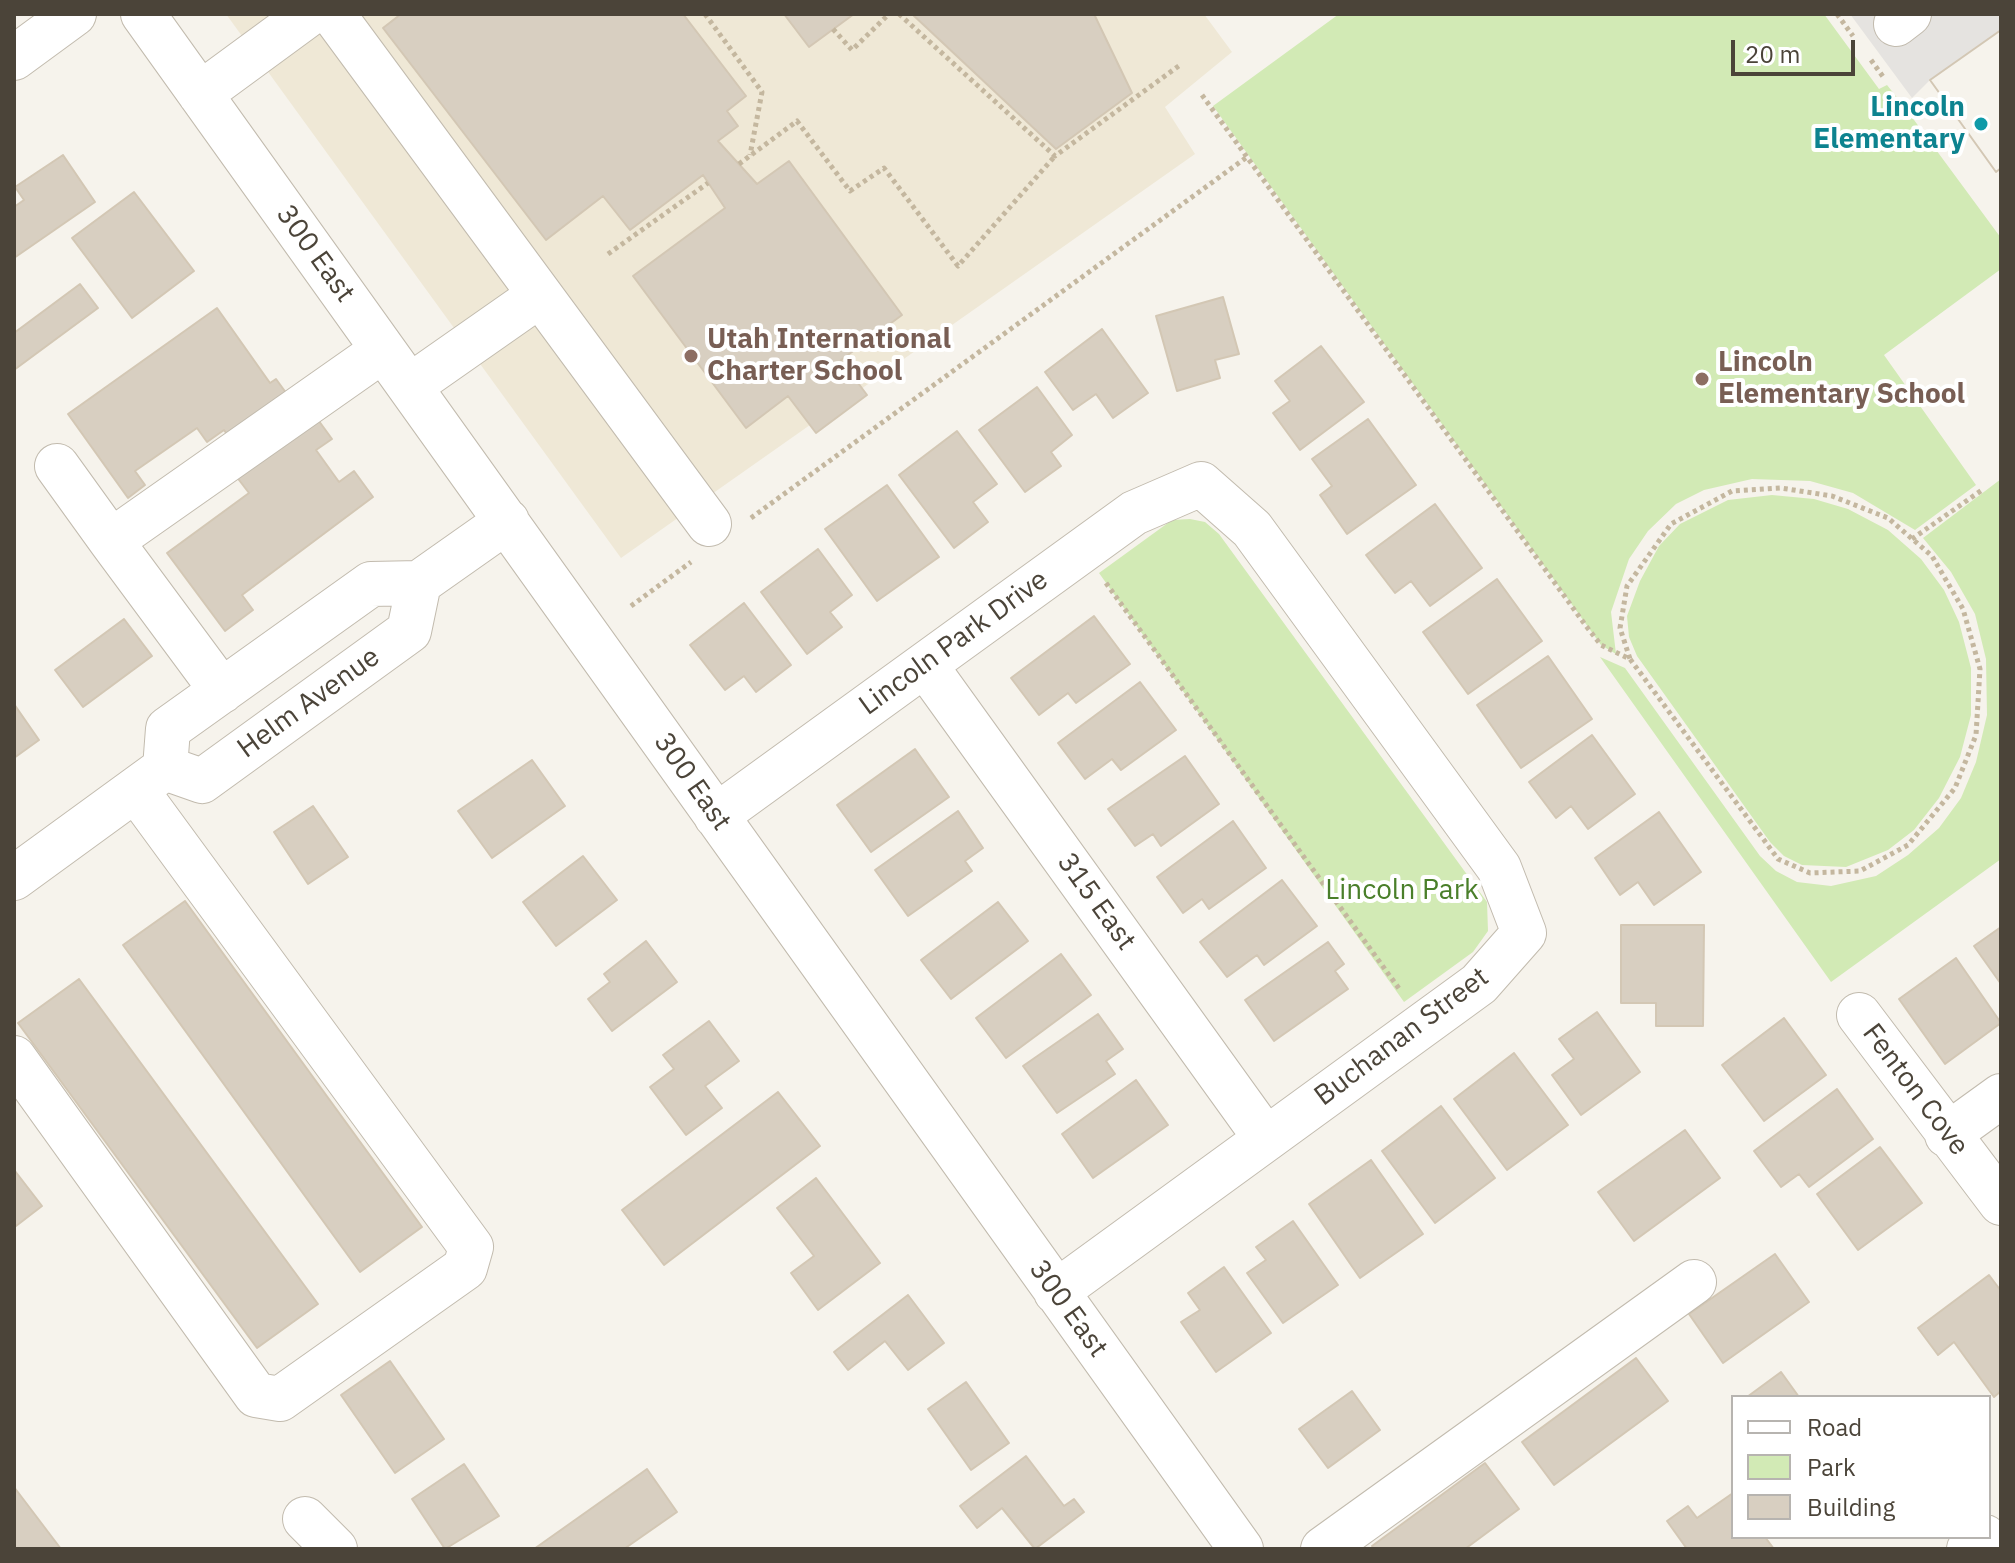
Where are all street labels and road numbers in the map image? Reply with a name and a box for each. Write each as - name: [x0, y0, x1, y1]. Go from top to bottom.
- street label: 300 East: [269, 199, 361, 309]
- street label: Lincoln Park Drive: [853, 563, 1055, 723]
- street label: Helm Avenue: [231, 640, 387, 766]
- street label: 300 East: [646, 727, 738, 837]
- street label: 315 East: [1050, 847, 1142, 957]
- street label: Buchanan Street: [1308, 961, 1496, 1113]
- street label: Fenton Cove: [1855, 1018, 1975, 1162]
- street label: 300 East: [1022, 1254, 1114, 1364]

